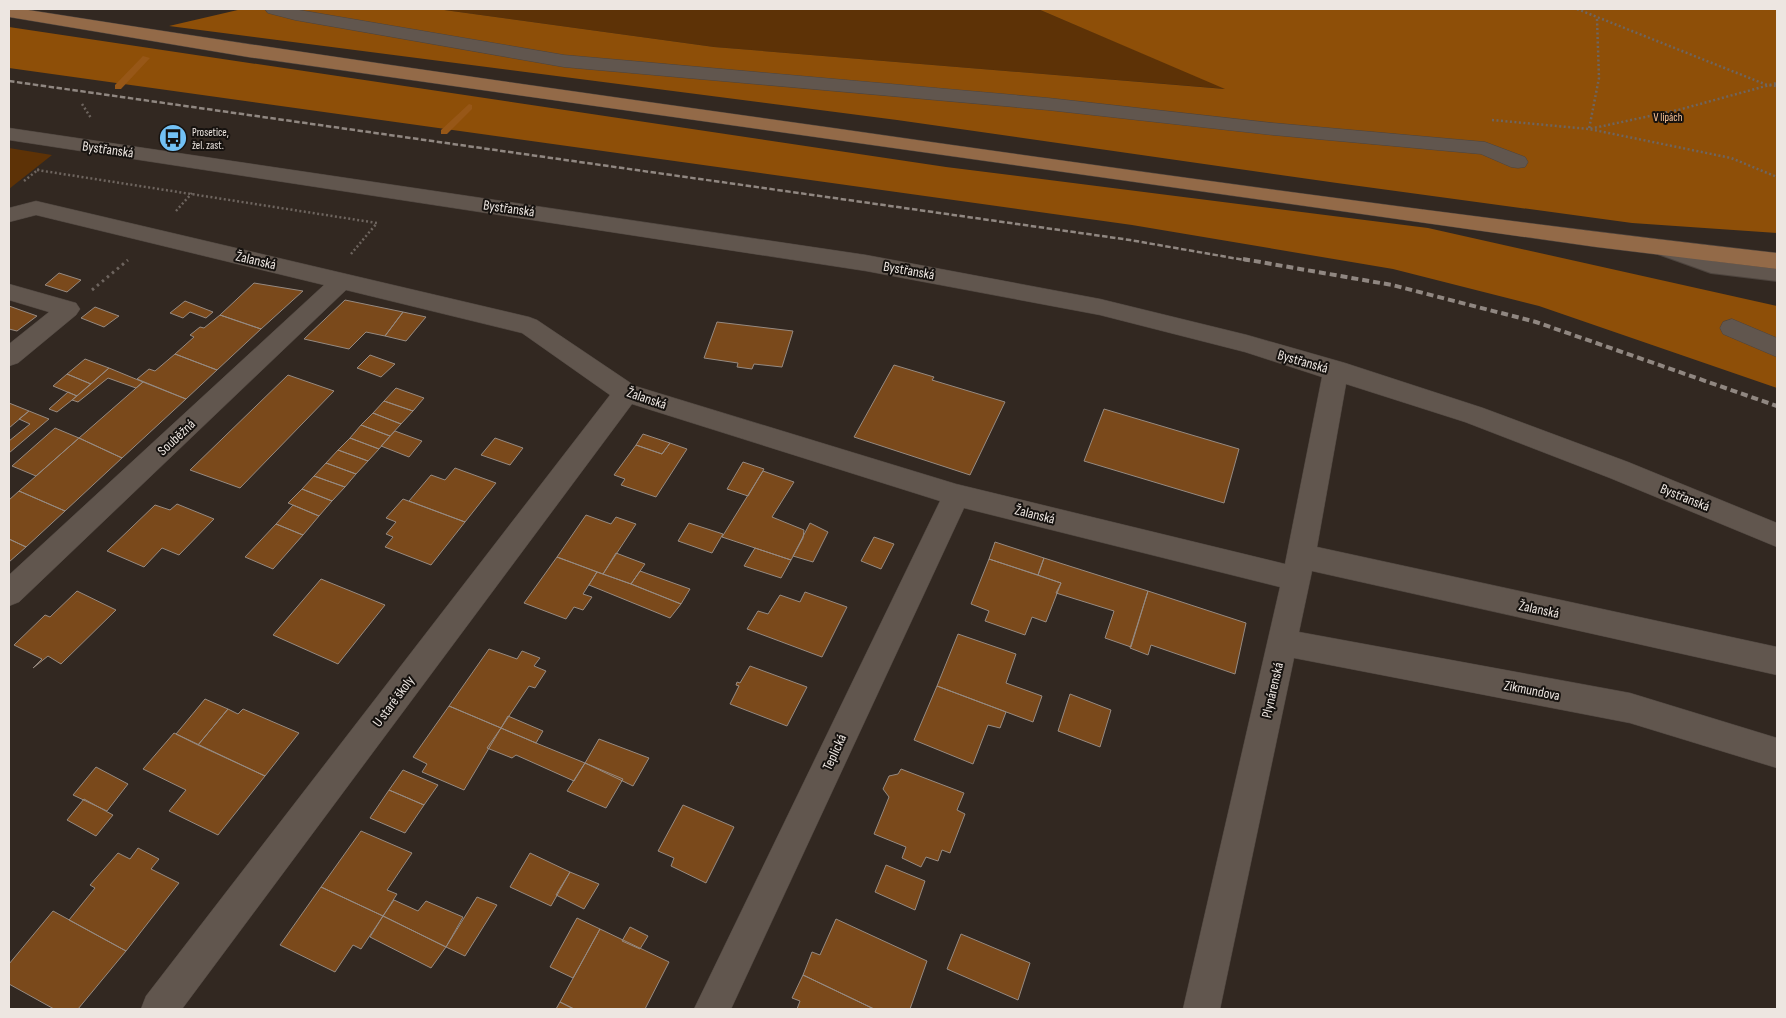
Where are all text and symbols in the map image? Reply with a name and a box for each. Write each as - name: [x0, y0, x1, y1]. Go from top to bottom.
- park label: V lipách: [1654, 111, 1683, 124]
- bus stop icon: Prosetice, žel. zast.: [158, 123, 188, 153]
- place label: Prosetice, žel. zast.: [192, 126, 229, 152]
- street label: Bystřanská: [81, 137, 135, 162]
- street label: Bystřanská: [482, 196, 536, 221]
- street label: Žalanská: [234, 248, 278, 273]
- street label: Bystřanská: [882, 258, 936, 283]
- street label: Bystřanská: [1276, 346, 1330, 377]
- street label: Žalanská: [625, 384, 669, 413]
- street label: Souběžná: [154, 416, 199, 459]
- street label: Bystřanská: [1658, 480, 1712, 515]
- street label: Žalanská: [1013, 501, 1057, 528]
- street label: Žalanská: [1517, 597, 1561, 622]
- street label: Plynárenská: [1258, 661, 1287, 720]
- street label: U staré školy: [369, 672, 418, 730]
- street label: Zikmundova: [1502, 677, 1561, 704]
- street label: Teplická: [819, 731, 850, 773]

